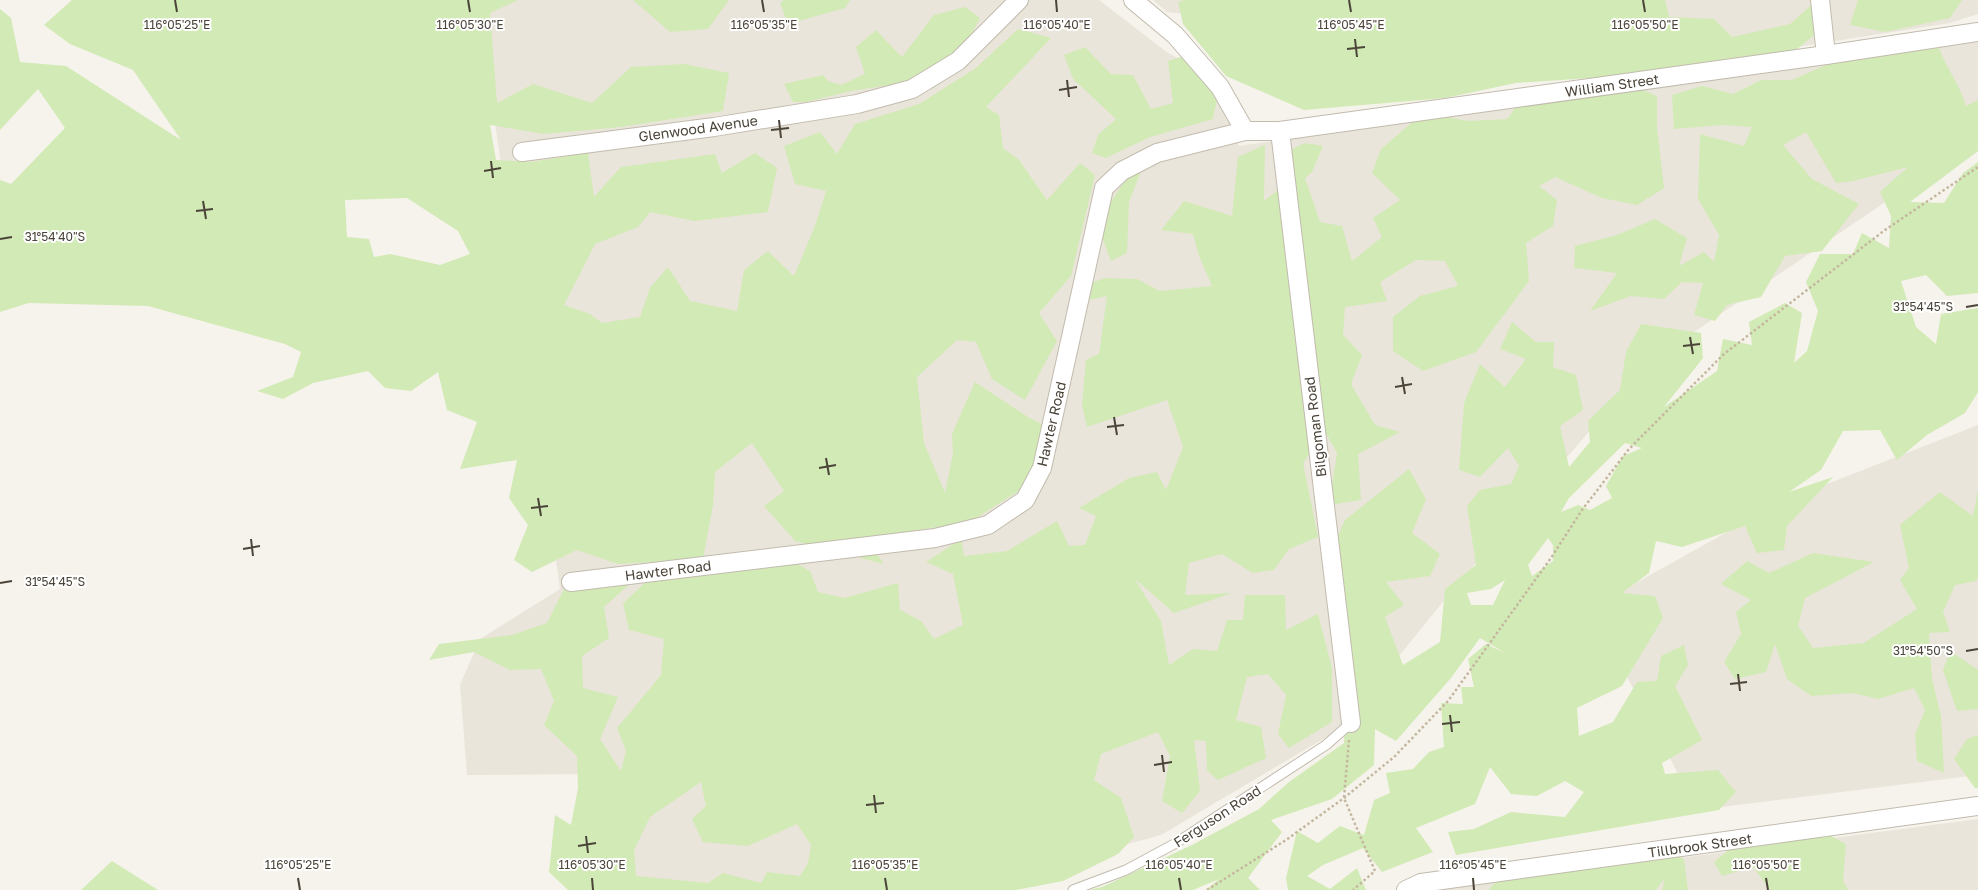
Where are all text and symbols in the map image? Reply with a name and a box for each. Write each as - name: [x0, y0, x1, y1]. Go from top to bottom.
- text: 116°05'25"E: [144, 17, 210, 32]
- text: 116°05'30"E: [436, 17, 504, 32]
- text: 116°05'35"E: [731, 17, 797, 32]
- text: 116°05'40"E: [1023, 17, 1091, 32]
- text: 116°05'45"E: [1318, 17, 1384, 32]
- text: 116°05'50"E: [1611, 17, 1679, 32]
- street label: William Street: [1564, 70, 1660, 100]
- street label: Glenwood Avenue: [637, 111, 759, 145]
- text: 31°54'40"S: [25, 229, 86, 244]
- text: 31°54'45"S: [1893, 299, 1953, 314]
- street label: Bilgoman Road: [1300, 376, 1330, 478]
- street label: Hawter Road: [1033, 380, 1069, 468]
- street label: Hawter Road: [624, 556, 712, 584]
- text: 31°54'45"S: [25, 574, 85, 589]
- text: 31°54'50"S: [1893, 643, 1953, 658]
- street label: Ferguson Road: [1170, 781, 1264, 851]
- street label: Tillbrook Street: [1647, 829, 1753, 861]
- text: 116°05'25"E: [265, 857, 331, 872]
- text: 116°05'30"E: [558, 857, 626, 872]
- text: 116°05'35"E: [852, 857, 918, 872]
- text: 116°05'40"E: [1145, 857, 1213, 872]
- text: 116°05'45"E: [1440, 857, 1506, 872]
- text: 116°05'50"E: [1732, 857, 1800, 872]

